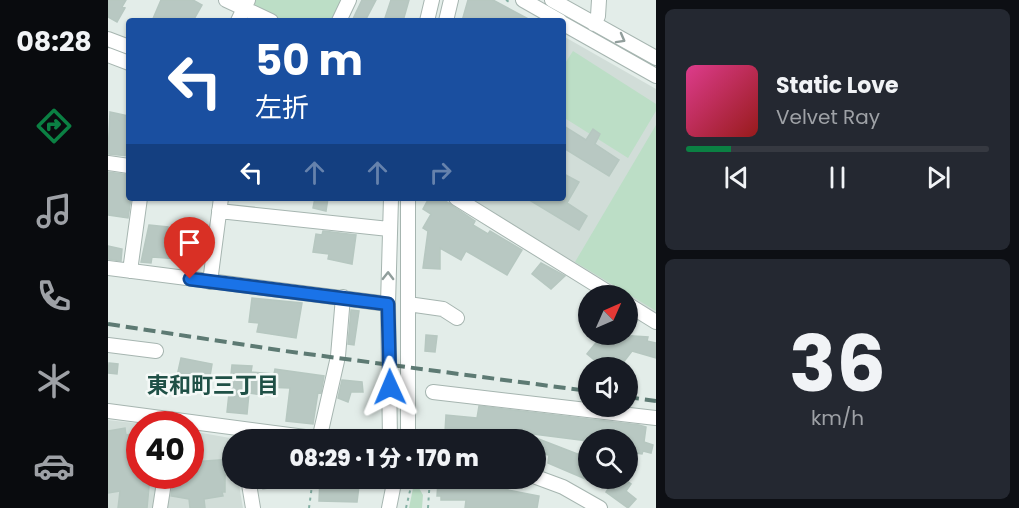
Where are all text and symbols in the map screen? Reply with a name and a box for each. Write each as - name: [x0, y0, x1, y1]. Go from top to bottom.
- text: 08:28: [16, 23, 92, 60]
- text: 50 m: [255, 31, 363, 90]
- one-way arrow: [615, 32, 625, 43]
- icon: left: [156, 42, 234, 120]
- text: Static Love: [776, 70, 899, 101]
- text: 左折: [255, 89, 309, 126]
- text: Velvet Ray: [776, 103, 880, 131]
- icon: directions: [33, 105, 75, 147]
- icon: left: [235, 156, 268, 189]
- icon: ahead: [298, 156, 331, 189]
- icon: ahead: [361, 156, 394, 189]
- icon: right: [424, 156, 457, 189]
- icon: previous: [720, 161, 753, 194]
- icon: pause: [821, 161, 854, 194]
- icon: next: [922, 161, 955, 194]
- icon: music: [33, 190, 75, 232]
- pin: [164, 217, 215, 279]
- icon: arrive: [173, 226, 206, 259]
- one-way arrow: [382, 272, 394, 281]
- icon: phone: [33, 275, 75, 317]
- north arrow: [578, 285, 638, 345]
- map controls: [578, 285, 638, 489]
- text: 36: [789, 309, 886, 418]
- position arrow: [358, 355, 422, 419]
- button: sound: [578, 357, 638, 417]
- icon: climate: [33, 360, 75, 402]
- district label: 東和町三丁目: [147, 370, 279, 401]
- text: km/h: [811, 404, 864, 432]
- speed limit sign: 40: [126, 411, 204, 489]
- button: search: [578, 429, 638, 489]
- text: 08:29 · 1 分 · 170 m: [289, 443, 479, 474]
- icon: car: [33, 445, 75, 487]

